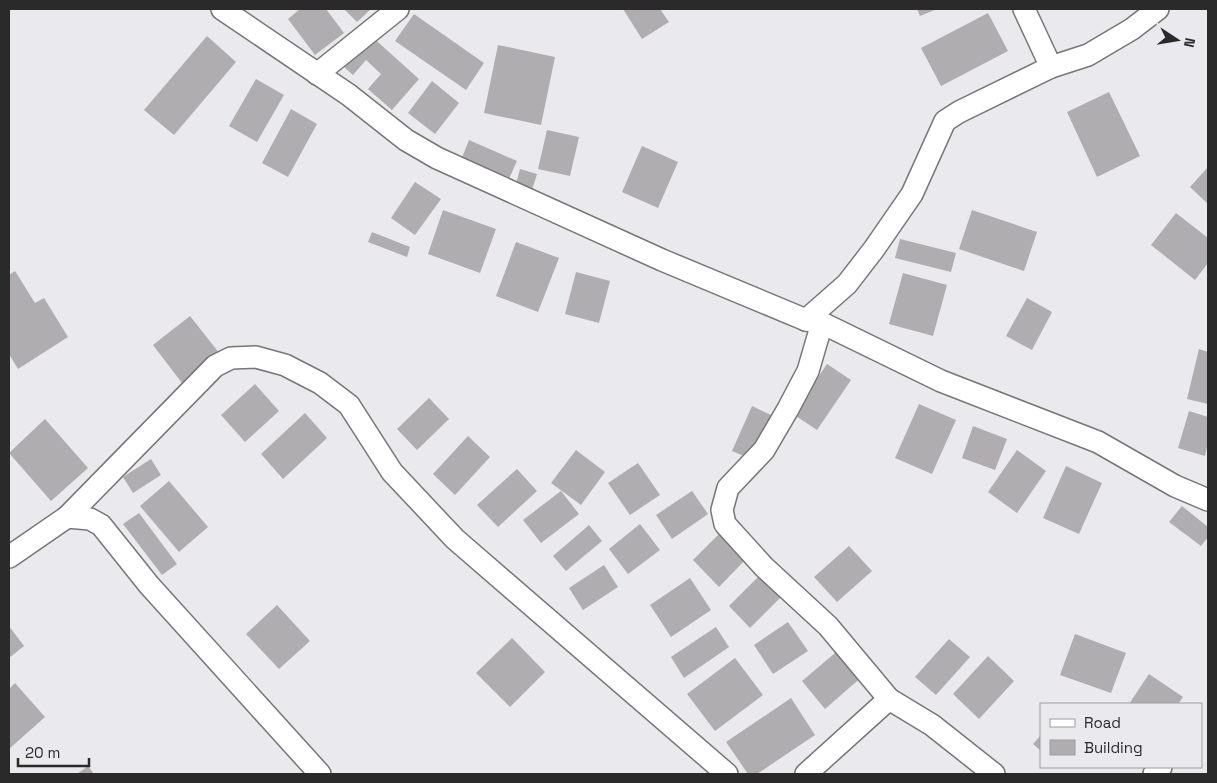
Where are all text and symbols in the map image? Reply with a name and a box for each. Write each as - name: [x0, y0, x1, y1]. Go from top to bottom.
- north arrow: [1152, 15, 1202, 65]
- text: N: [1180, 36, 1199, 49]
- legend: [1040, 703, 1202, 768]
- text: Road: [1084, 713, 1121, 732]
- scale bar: [18, 736, 89, 768]
- text: Building: [1084, 738, 1143, 757]
- text: 20 m: [25, 743, 60, 762]

